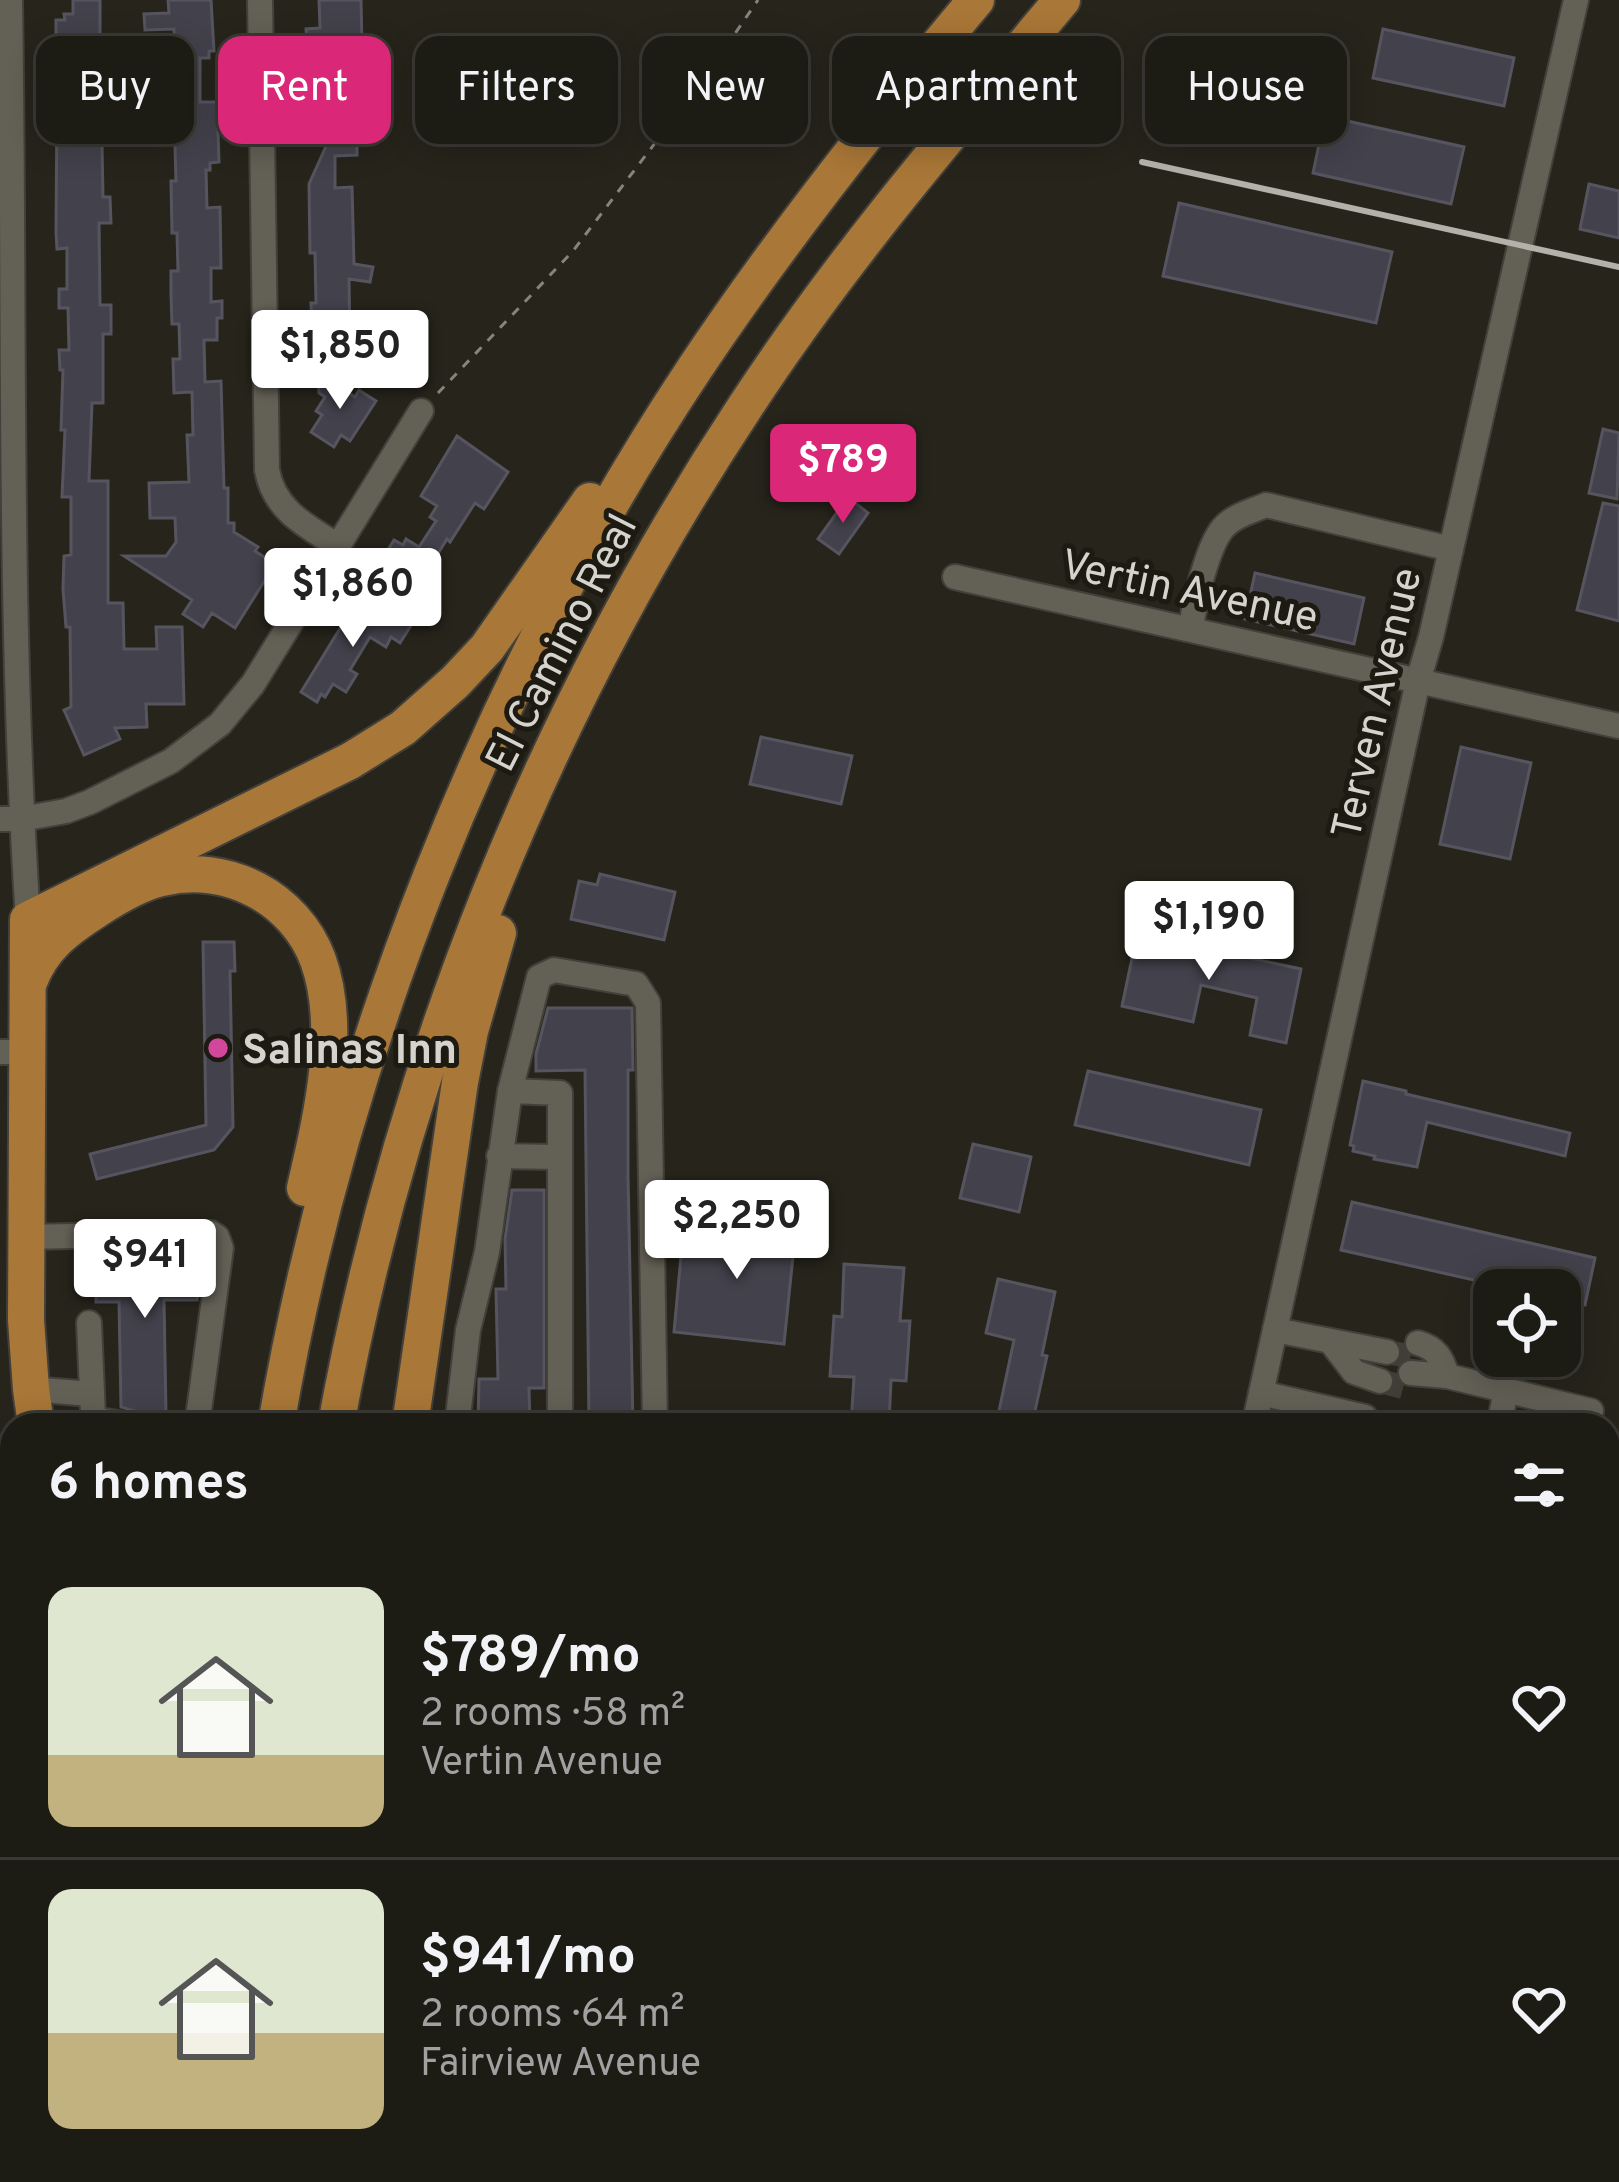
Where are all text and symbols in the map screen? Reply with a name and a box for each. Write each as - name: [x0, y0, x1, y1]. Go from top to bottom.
- chip: Buy: [36, 36, 194, 144]
- chip: Rent: [218, 36, 391, 144]
- chip: Filters: [415, 36, 618, 144]
- chip: New: [642, 36, 808, 144]
- chip: Apartment: [832, 36, 1121, 144]
- chip: House: [1145, 36, 1347, 144]
- pin: $1,850: [242, 310, 438, 412]
- text: $1,850: [278, 324, 402, 373]
- pin: $789: [772, 424, 914, 526]
- text: $789: [797, 438, 889, 487]
- street label: El Camino Real: [476, 506, 652, 782]
- street label: Vertin Avenue: [1056, 540, 1322, 646]
- pin: $1,860: [255, 548, 451, 650]
- text: $1,860: [291, 562, 415, 611]
- street label: Terven Avenue: [1322, 563, 1436, 845]
- pin: $1,190: [1111, 881, 1307, 983]
- text: $1,190: [1152, 895, 1266, 944]
- place label: Salinas Inn: [242, 1026, 457, 1079]
- marker: Salinas Inn: [205, 1035, 231, 1061]
- pin: $2,250: [639, 1180, 835, 1282]
- text: $2,250: [672, 1194, 802, 1243]
- pin: $941: [74, 1219, 216, 1321]
- text: $941: [101, 1233, 189, 1282]
- map controls: [1473, 1269, 1581, 1377]
- button: locate: [1473, 1269, 1581, 1377]
- icon: filters: [1506, 1452, 1572, 1518]
- text: 6 homes: [48, 1453, 249, 1518]
- text: $789/mo: [420, 1626, 641, 1691]
- icon: home: [144, 1635, 288, 1779]
- icon: heart: [1506, 1674, 1572, 1740]
- text: 2 rooms · 58 m²: [420, 1691, 685, 1740]
- text: Vertin Avenue: [420, 1740, 663, 1789]
- text: $941/mo: [420, 1927, 636, 1992]
- icon: home: [144, 1937, 288, 2081]
- icon: heart: [1506, 1976, 1572, 2042]
- text: 2 rooms · 64 m²: [420, 1992, 685, 2041]
- text: Fairview Avenue: [420, 2041, 701, 2090]

